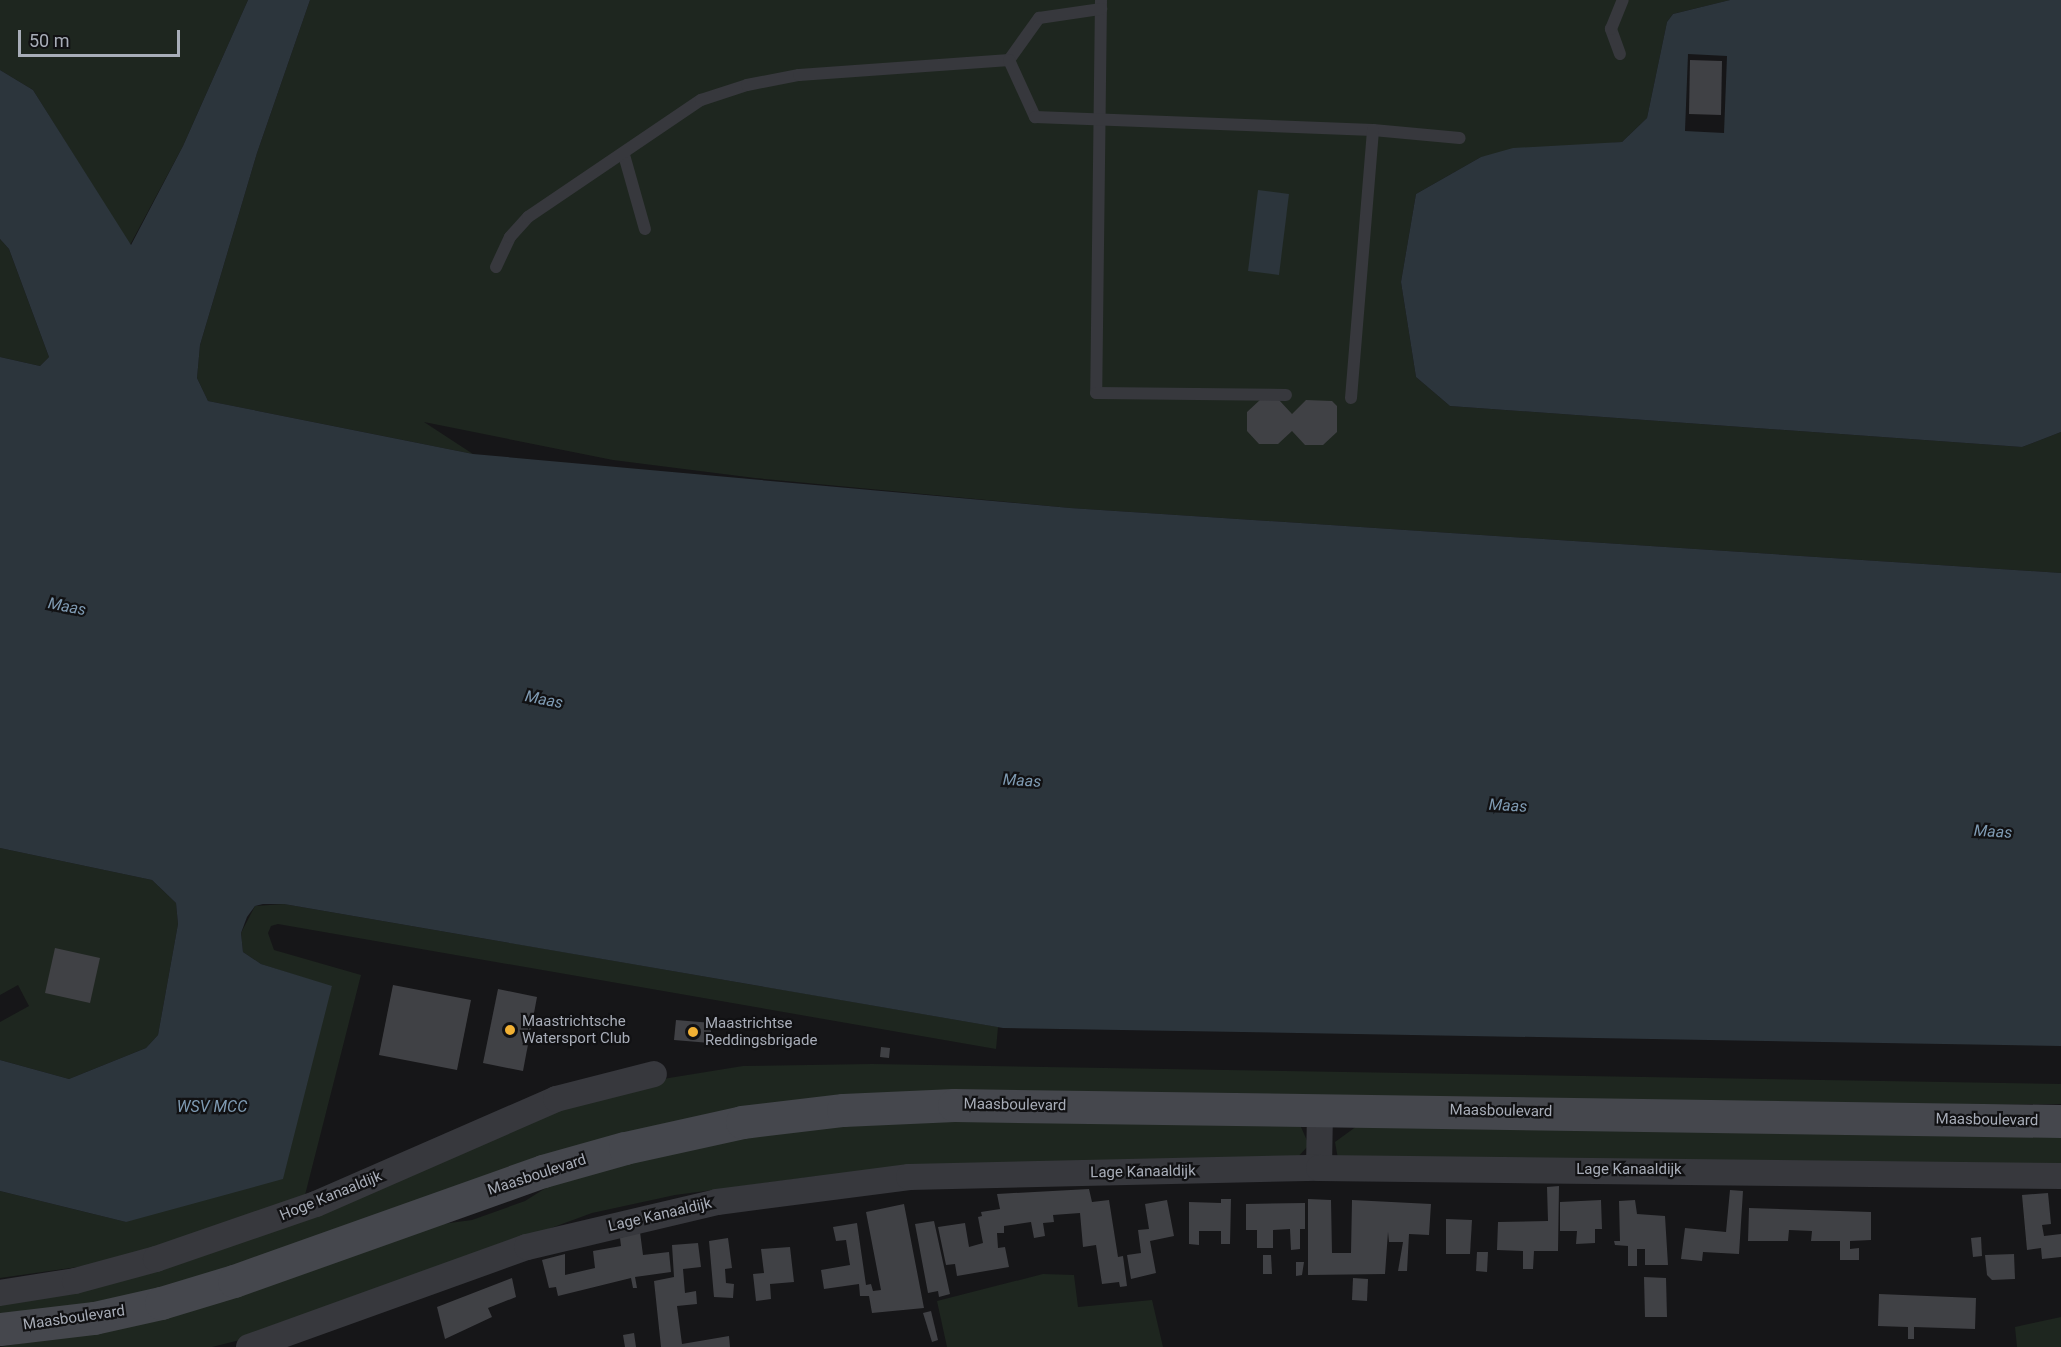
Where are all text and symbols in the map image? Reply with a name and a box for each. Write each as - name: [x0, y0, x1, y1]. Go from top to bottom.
- scale bar: [21, 18, 183, 56]
- text: 50 m: [29, 30, 69, 51]
- water label: Maas: [46, 594, 88, 620]
- water label: Maas: [523, 687, 565, 713]
- water label: Maas: [1002, 770, 1042, 792]
- water label: Maas: [1488, 795, 1528, 817]
- water label: Maas: [1973, 821, 2013, 843]
- place label: Maastrichtsche Watersport Club: [522, 1012, 630, 1047]
- place label: Maastrichtse Reddingsbrigade: [705, 1014, 817, 1049]
- marker: Maastrichtsche Watersport Club: [503, 1023, 517, 1037]
- marker: Maastrichtse Reddingsbrigade: [686, 1025, 700, 1039]
- street label: Maasboulevard: [964, 1095, 1066, 1115]
- water label: WSV MCC: [177, 1097, 247, 1117]
- street label: Maasboulevard: [1450, 1101, 1552, 1121]
- street label: Maasboulevard: [1936, 1110, 2038, 1130]
- street label: Maasboulevard: [485, 1151, 589, 1199]
- street label: Lage Kanaaldijk: [1576, 1161, 1682, 1179]
- street label: Lage Kanaaldijk: [1090, 1162, 1196, 1182]
- street label: Hoge Kanaaldijk: [277, 1167, 385, 1225]
- street label: Lage Kanaaldijk: [607, 1194, 713, 1236]
- street label: Maasboulevard: [22, 1302, 126, 1334]

